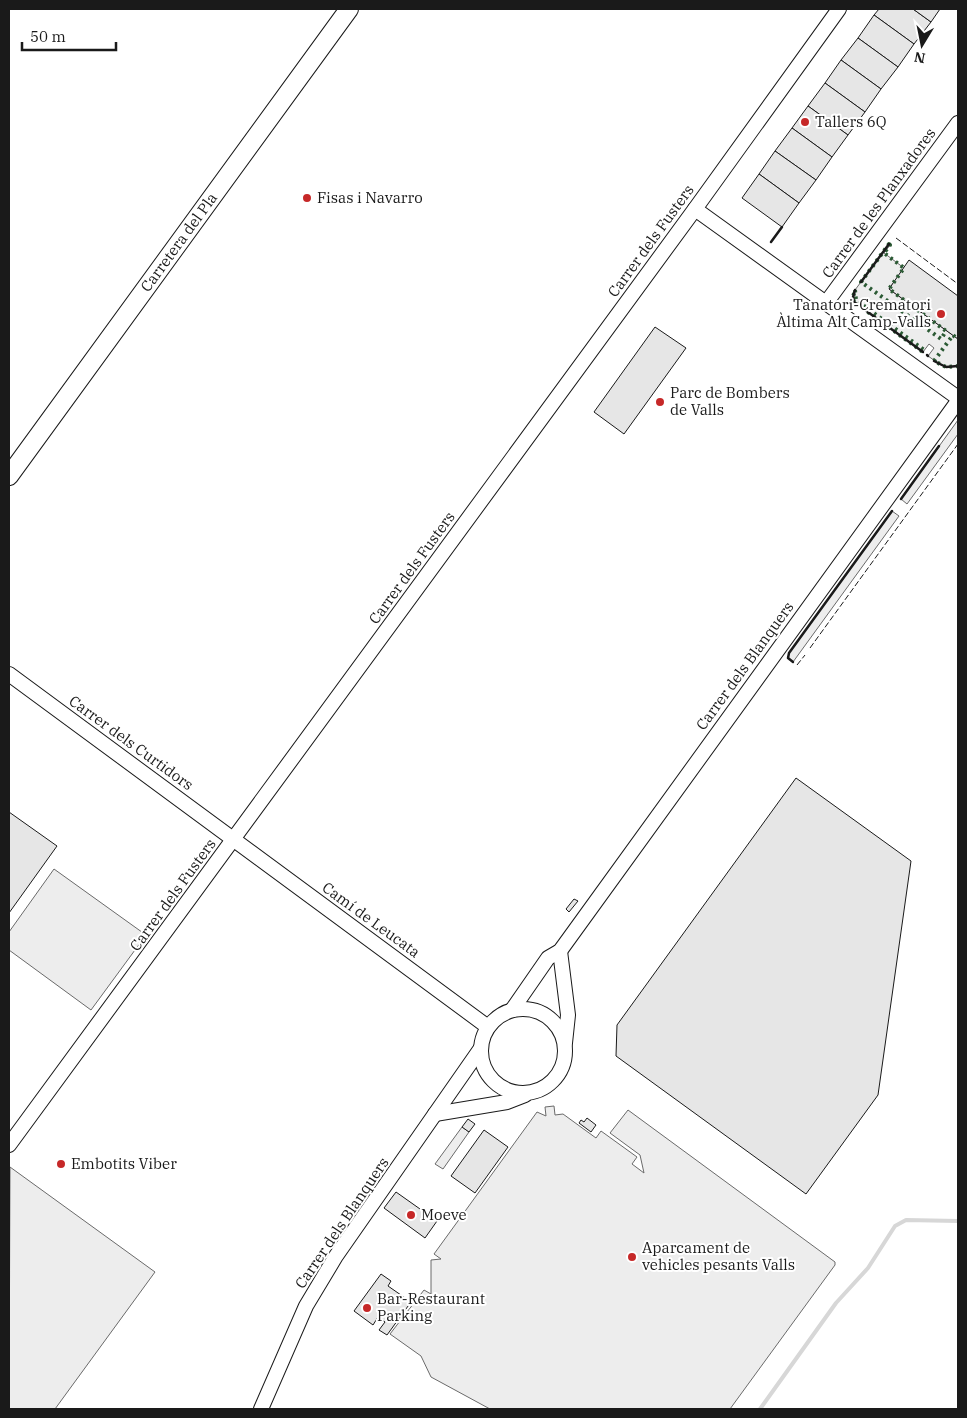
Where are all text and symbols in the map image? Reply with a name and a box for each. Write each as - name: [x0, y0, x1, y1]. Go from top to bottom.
- scale bar: [22, 20, 116, 52]
- north arrow: [897, 20, 947, 70]
- text: 50 m: [30, 27, 66, 46]
- text: N: [913, 48, 927, 68]
- place label: Tallers 6Q: [815, 112, 887, 131]
- marker: Tallers 6Q: [799, 116, 811, 128]
- street label: Carrer de les Planxadores: [818, 124, 939, 282]
- street label: Carrer dels Fusters: [603, 181, 698, 301]
- place label: Fisas i Navarro: [317, 188, 423, 207]
- street label: Carretera del Pla: [136, 189, 221, 295]
- marker: Fisas i Navarro: [301, 192, 313, 204]
- place label: Tanatori-Crematori Àltima Alt Camp-Valls: [776, 295, 931, 331]
- marker: Tanatori-Crematori Àltima Alt Camp-Valls: [935, 308, 947, 320]
- place label: Parc de Bombers de Valls: [670, 383, 790, 419]
- marker: Parc de Bombers de Valls: [654, 396, 666, 408]
- street label: Carrer dels Fusters: [364, 508, 459, 628]
- street label: Carrer dels Blanquers: [692, 598, 798, 734]
- street label: Carrer dels Curtidors: [65, 691, 197, 794]
- street label: Carrer dels Fusters: [125, 835, 220, 955]
- street label: Camí de Leucata: [319, 878, 424, 961]
- street label: Carrer dels Blanquers: [291, 1153, 393, 1292]
- place label: Embotits Viber: [71, 1154, 177, 1173]
- marker: Embotits Viber: [55, 1158, 67, 1170]
- place label: Moeve: [421, 1205, 467, 1224]
- marker: Moeve: [405, 1209, 417, 1221]
- place label: Aparcament de vehicles pesants Valls: [642, 1238, 795, 1274]
- marker: Aparcament de vehicles pesants Valls: [626, 1251, 638, 1263]
- place label: Bar-Restaurant Parking: [377, 1289, 485, 1325]
- marker: Bar-Restaurant Parking: [361, 1302, 373, 1314]

